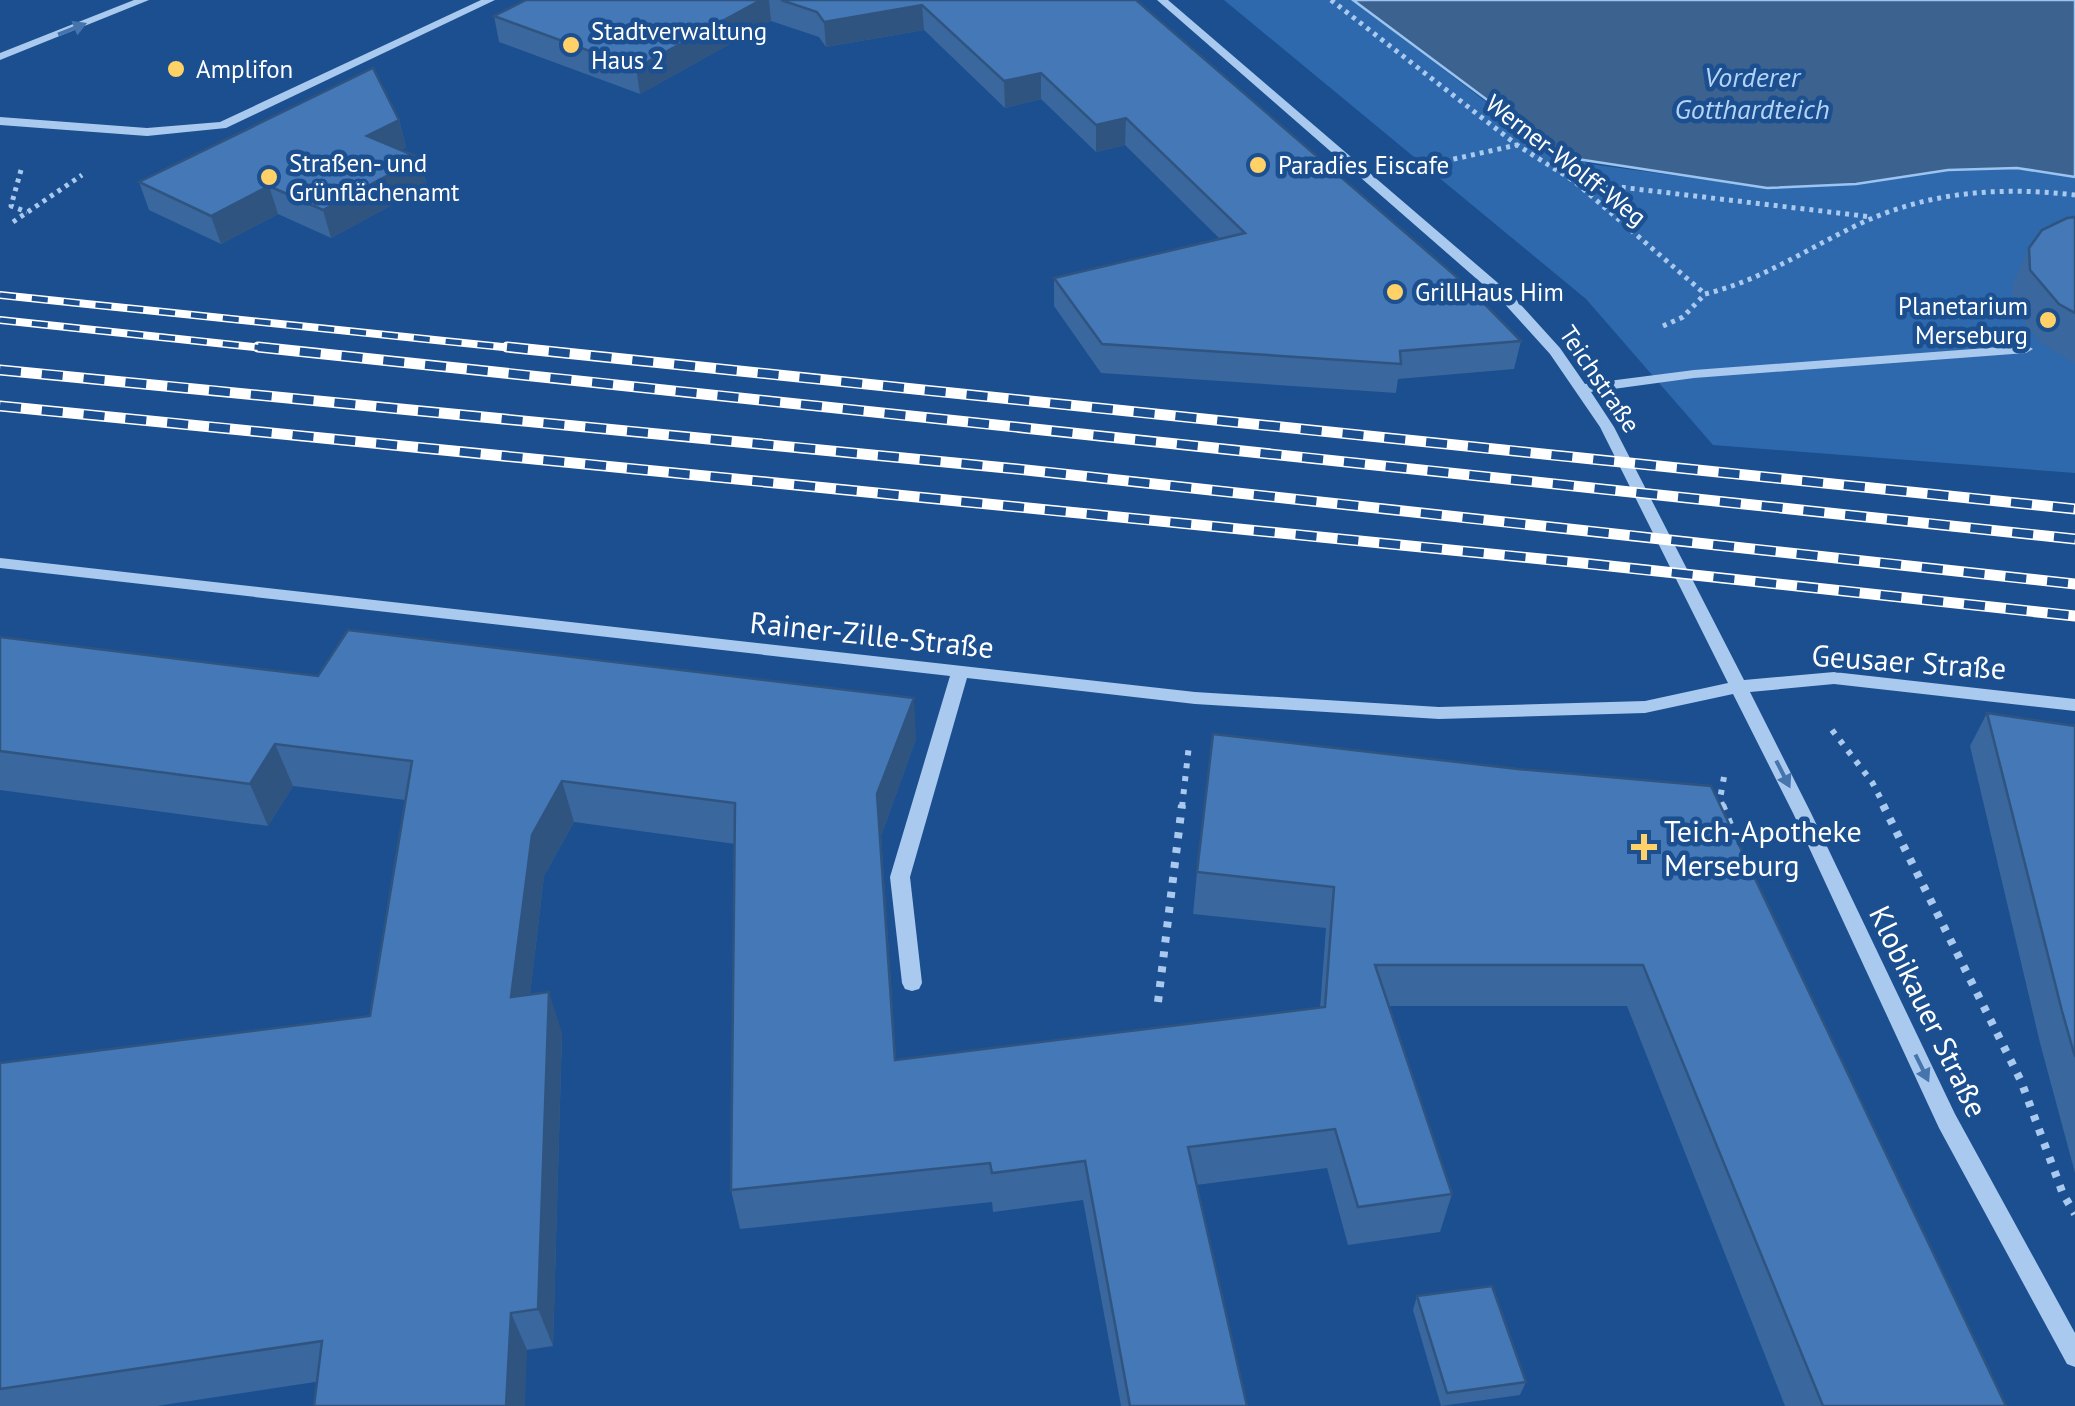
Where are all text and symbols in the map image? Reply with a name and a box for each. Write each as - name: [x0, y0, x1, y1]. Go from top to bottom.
- place label: Stadtverwaltung Haus 2: [591, 15, 767, 76]
- one-way arrow: [57, 20, 87, 36]
- marker: Stadtverwaltung Haus 2: [560, 34, 582, 56]
- place label: Amplifon: [196, 53, 293, 85]
- marker: Amplifon: [165, 58, 187, 80]
- water label: Vorderer Gotthardteich: [1674, 58, 1830, 127]
- street label: Werner-Wolff-Weg: [1479, 87, 1653, 233]
- place label: Straßen- und Grünflächenamt: [289, 147, 460, 208]
- place label: Paradies Eiscafe: [1278, 149, 1449, 181]
- marker: Paradies Eiscafe: [1247, 154, 1269, 176]
- marker: Straßen- und Grünflächenamt: [258, 166, 280, 188]
- place label: GrillHaus Him: [1415, 276, 1564, 308]
- marker: GrillHaus Him: [1384, 281, 1406, 303]
- place label: Planetarium Merseburg: [1898, 290, 2028, 351]
- marker: Planetarium Merseburg: [2037, 309, 2059, 331]
- street label: Teichstraße: [1553, 319, 1647, 439]
- street label: Rainer-Zille-Straße: [748, 602, 996, 666]
- street label: Geusaer Straße: [1810, 635, 2008, 687]
- one-way arrow: [1774, 760, 1791, 789]
- place label: Teich-Apotheke Merseburg: [1664, 811, 1862, 884]
- marker: Teich-Apotheke Merseburg: [1633, 836, 1655, 858]
- street label: Klobikauer Straße: [1861, 899, 1997, 1123]
- one-way arrow: [1913, 1054, 1930, 1083]

